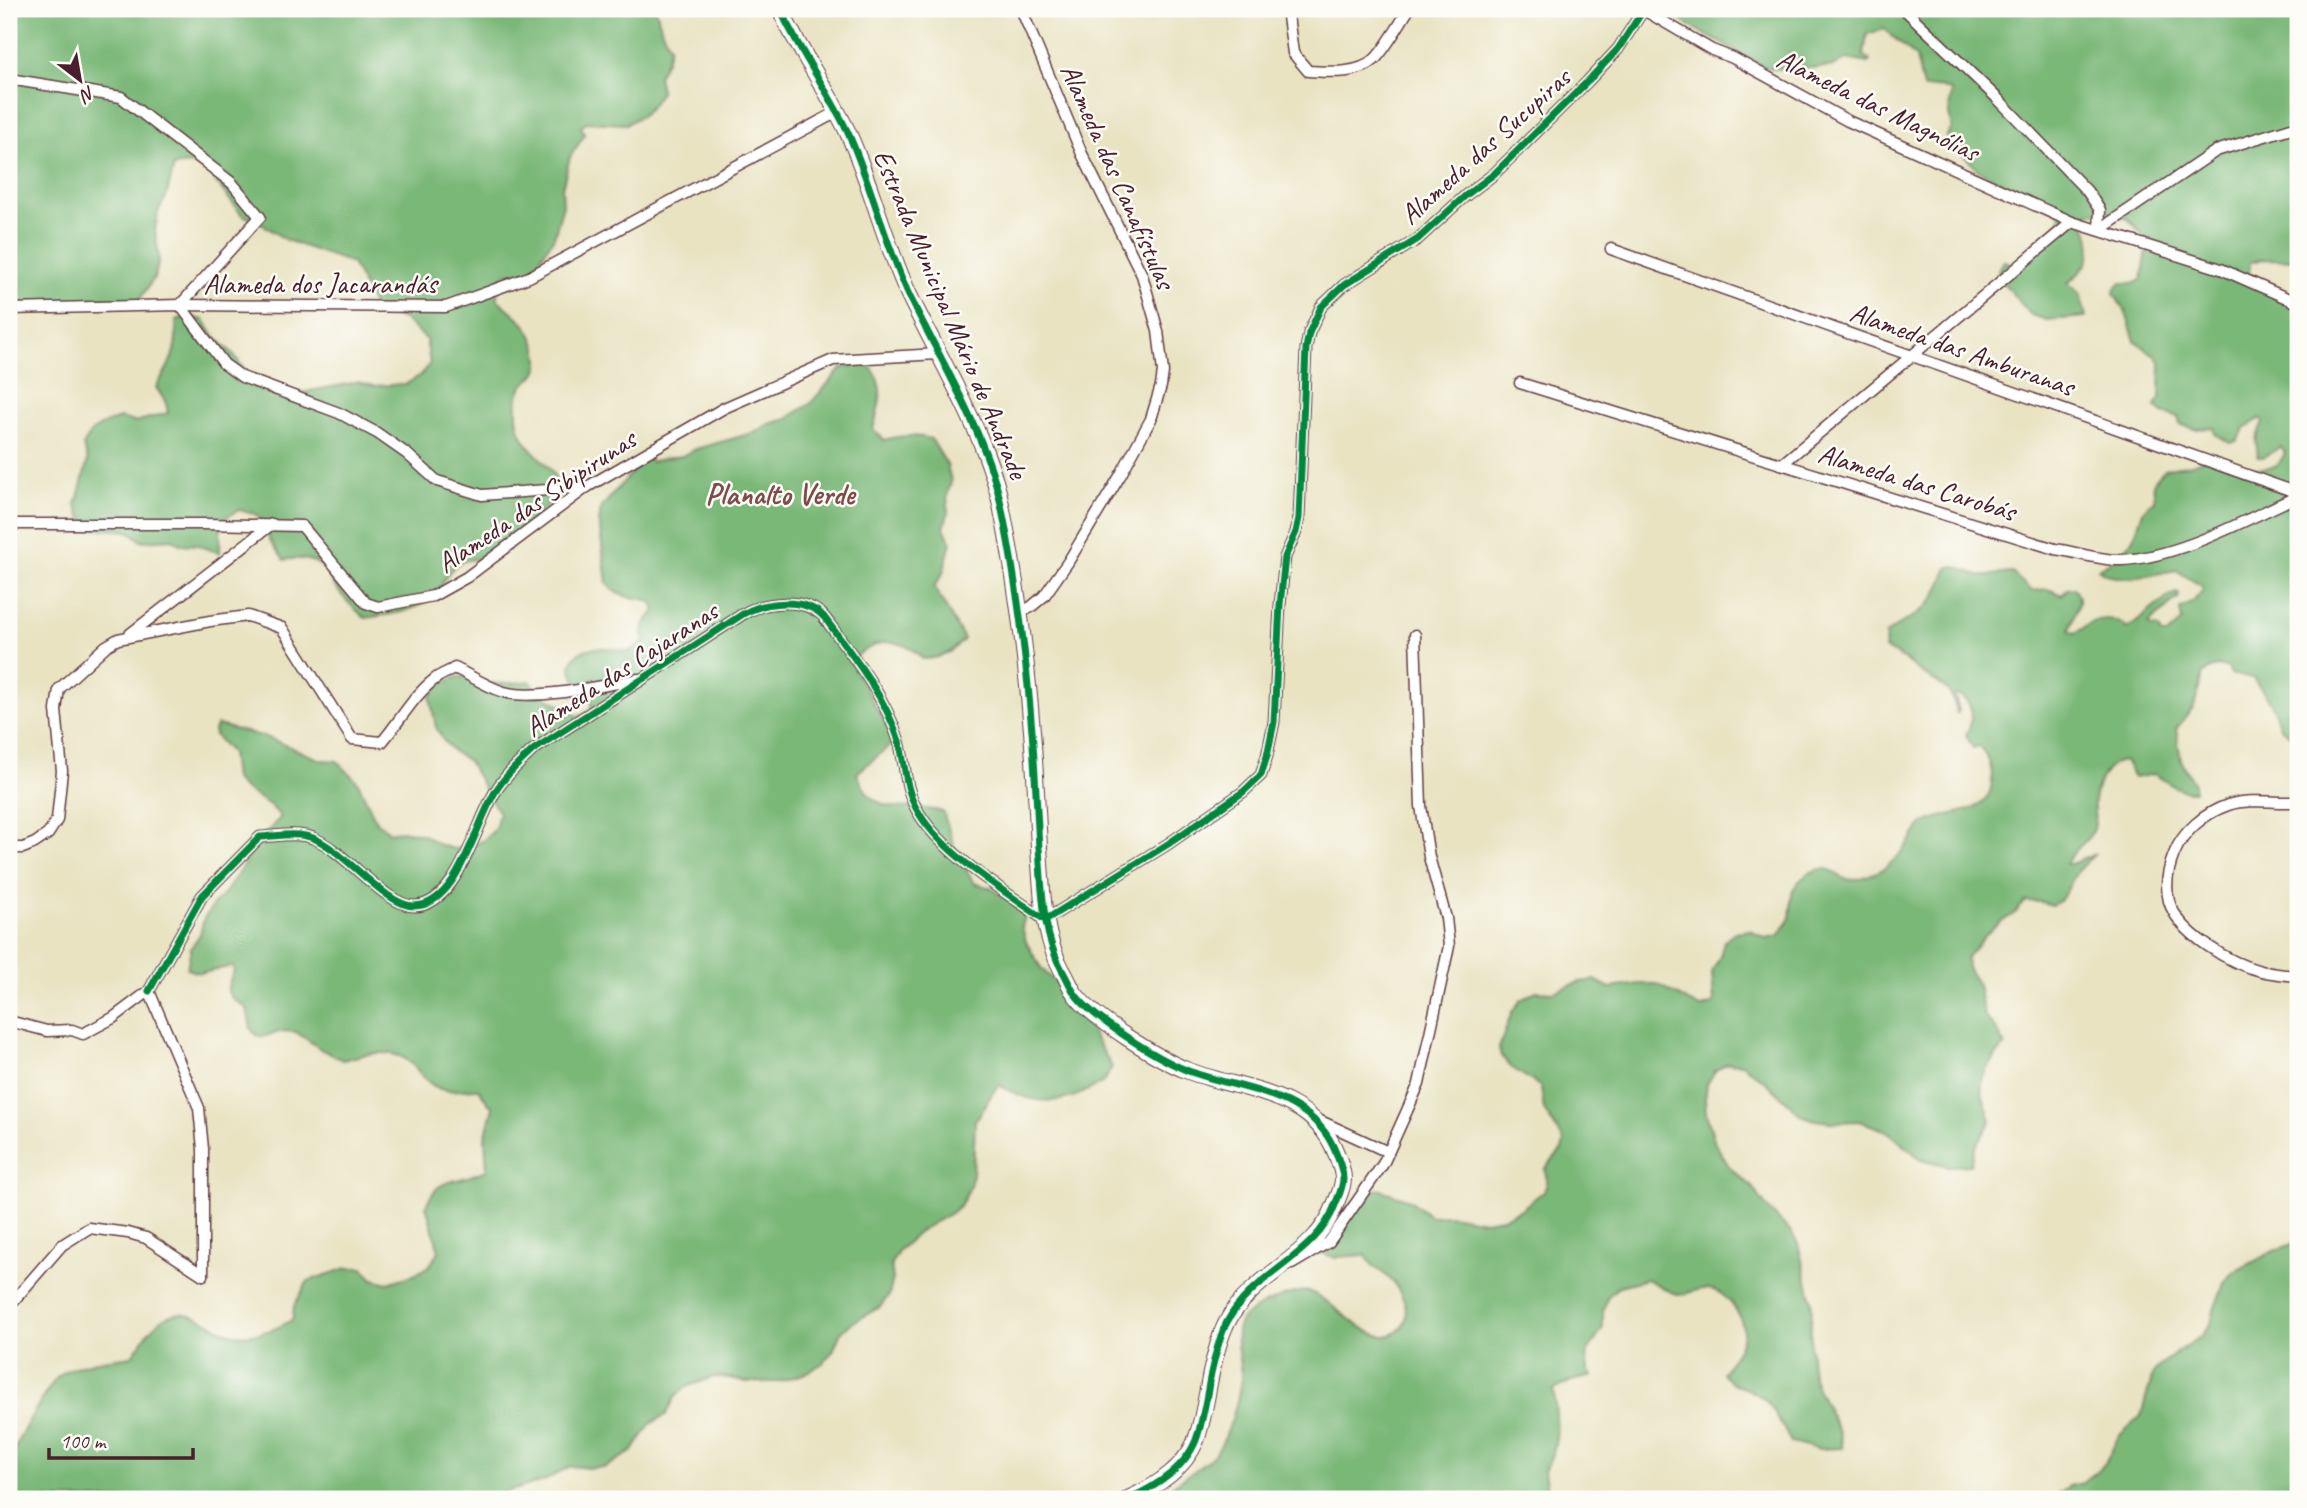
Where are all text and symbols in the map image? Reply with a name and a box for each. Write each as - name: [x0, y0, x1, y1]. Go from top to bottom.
- street label: Alameda das Magnólias: [1771, 41, 1987, 170]
- north arrow: [46, 46, 116, 116]
- street label: Alameda das Canafístulas: [1053, 58, 1184, 296]
- street label: Alameda das Sucupiras: [1392, 59, 1579, 232]
- text: N: [74, 80, 99, 109]
- street label: Estrada Municipal Mário de Andrade: [866, 144, 1037, 486]
- street label: Alameda dos Jacarandás: [203, 266, 439, 301]
- street label: Alameda das Amburanas: [1846, 294, 2081, 404]
- street label: Alameda das Sibipirunas: [430, 420, 644, 580]
- street label: Alameda das Carobás: [1814, 435, 2022, 529]
- district label: Planalto Verde: [705, 475, 857, 513]
- street label: Alameda das Cajaranas: [518, 592, 726, 744]
- scale bar: [49, 1417, 192, 1461]
- text: 100 m: [60, 1428, 107, 1454]

